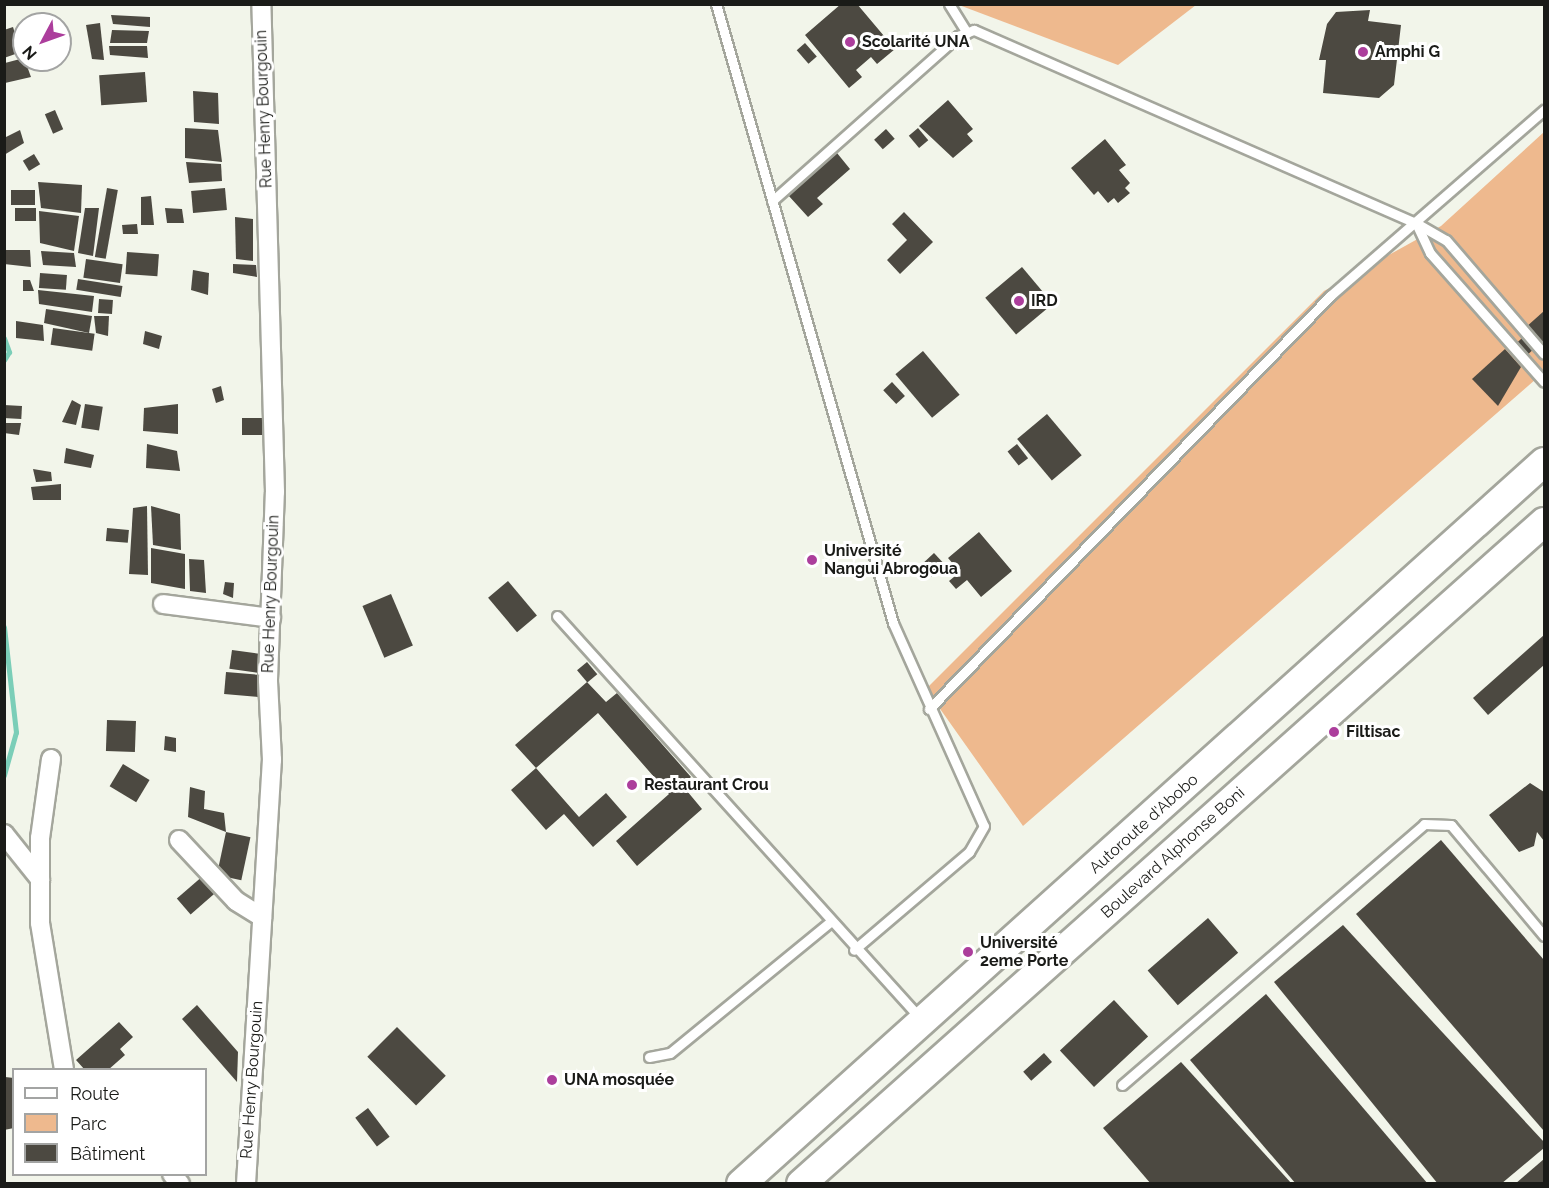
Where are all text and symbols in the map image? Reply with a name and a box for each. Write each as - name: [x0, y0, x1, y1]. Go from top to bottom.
- north arrow: [12, 12, 72, 72]
- street label: Rue Henry Bourgouin: [252, 29, 276, 189]
- place label: Scolarité UNA: [862, 32, 969, 52]
- marker: Scolarité UNA: [843, 35, 857, 49]
- text: N: [18, 42, 41, 64]
- place label: Amphi G: [1375, 42, 1440, 62]
- marker: Amphi G: [1356, 45, 1370, 59]
- place label: IRD: [1031, 291, 1058, 311]
- marker: IRD: [1012, 294, 1026, 308]
- street label: Rue Henry Bourgouin: [259, 514, 283, 674]
- place label: Université Nangui Abrogoua: [824, 541, 958, 579]
- marker: Université Nangui Abrogoua: [805, 553, 819, 567]
- place label: Filtisac: [1346, 722, 1401, 742]
- marker: Filtisac: [1327, 725, 1341, 739]
- street label: Autoroute d'Abobo: [1086, 770, 1202, 878]
- place label: Restaurant Crou: [644, 775, 769, 795]
- marker: Restaurant Crou: [625, 778, 639, 792]
- street label: Boulevard Alphonse Boni: [1097, 783, 1249, 923]
- place label: Université 2eme Porte: [980, 933, 1068, 971]
- marker: Université 2eme Porte: [961, 945, 975, 959]
- street label: Rue Henry Bourgouin: [237, 1000, 267, 1160]
- legend: [12, 1068, 207, 1176]
- place label: UNA mosquée: [564, 1070, 674, 1090]
- marker: UNA mosquée: [545, 1073, 559, 1087]
- text: Route: [70, 1083, 119, 1104]
- text: Parc: [70, 1113, 107, 1134]
- text: Bâtiment: [70, 1143, 145, 1164]

